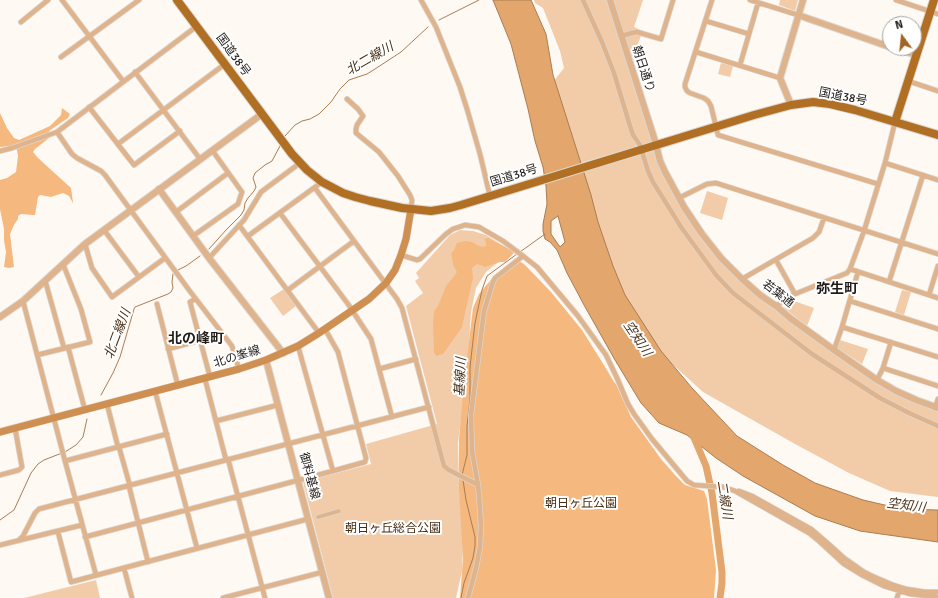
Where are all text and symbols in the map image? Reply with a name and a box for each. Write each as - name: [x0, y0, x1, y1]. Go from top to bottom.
- north arrow: [882, 16, 922, 56]
- text: N: [894, 18, 904, 32]
- street label: 国道38号: [213, 31, 253, 79]
- water label: 北二線川: [344, 39, 396, 79]
- street label: 朝日通り: [629, 44, 657, 94]
- street label: 国道38号: [818, 85, 868, 109]
- street label: 国道38号: [488, 162, 540, 190]
- street label: 若葉通: [759, 277, 797, 311]
- district label: 弥生町: [816, 281, 858, 297]
- water label: 北二線川: [101, 307, 135, 361]
- water label: 空知川: [620, 318, 654, 360]
- district label: 北の峰町: [168, 331, 224, 347]
- street label: 北の峯線: [212, 343, 262, 371]
- water label: 基線川: [452, 357, 470, 397]
- street label: 御料基線: [296, 451, 322, 501]
- water label: 二線川: [713, 480, 735, 520]
- water label: 空知川: [886, 496, 926, 516]
- park label: 朝日ヶ丘公園: [545, 497, 617, 511]
- park label: 朝日ヶ丘総合公園: [345, 522, 441, 536]

